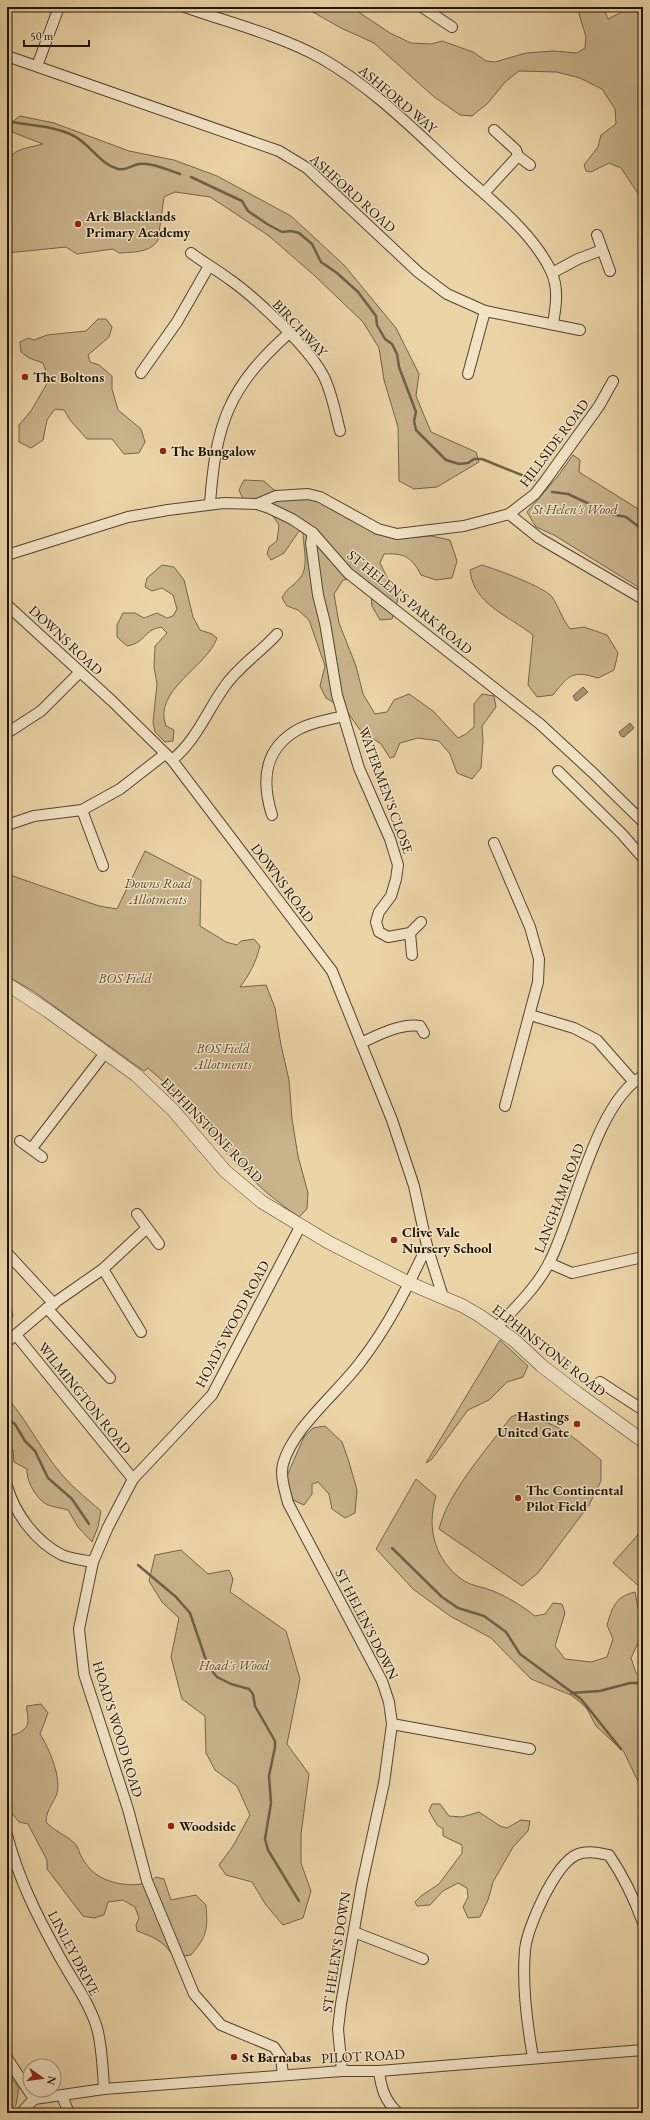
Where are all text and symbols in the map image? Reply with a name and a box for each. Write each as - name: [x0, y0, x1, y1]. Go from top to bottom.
- scale bar: [24, 22, 89, 48]
- text: 50 m: [30, 28, 54, 44]
- street label: ASHFORD WAY: [354, 60, 441, 137]
- street label: ASHFORD ROAD: [306, 149, 400, 237]
- place label: Ark Blacklands Primary Academy: [85, 207, 190, 241]
- marker: Ark Blacklands Primary Academy: [73, 219, 83, 229]
- street label: BIRCHWAY: [269, 296, 332, 361]
- place label: The Boltons: [33, 368, 104, 386]
- marker: The Boltons: [20, 372, 30, 382]
- street label: HILLSIDE ROAD: [515, 395, 593, 491]
- place label: The Bungalow: [171, 442, 257, 460]
- marker: The Bungalow: [158, 446, 168, 456]
- park label: St Helen's Wood: [531, 500, 618, 518]
- street label: ST HELEN'S PARK ROAD: [344, 546, 477, 658]
- street label: DOWNS ROAD: [25, 601, 107, 679]
- street label: WATERMEN'S CLOSE: [355, 724, 417, 856]
- street label: DOWNS ROAD: [247, 840, 319, 926]
- park label: Downs Road Allotments: [123, 874, 193, 908]
- park label: BOS Field: [97, 969, 153, 987]
- park label: BOS Field Allotments: [193, 1039, 252, 1073]
- street label: ELPHINSTONE ROAD: [157, 1074, 267, 1187]
- street label: LANGHAM ROAD: [530, 1140, 588, 1255]
- place label: Clive Vale Nursery School: [402, 1223, 492, 1257]
- marker: Clive Vale Nursery School: [389, 1235, 399, 1245]
- street label: HOAD'S WOOD ROAD: [191, 1257, 273, 1391]
- street label: ELPHINSTONE ROAD: [488, 1300, 610, 1400]
- street label: WILMINGTON ROAD: [34, 1338, 136, 1458]
- place label: Hastings United Gate: [497, 1407, 569, 1441]
- marker: Hastings United Gate: [572, 1419, 582, 1429]
- place label: The Continental Pilot Field: [526, 1481, 624, 1515]
- marker: The Continental Pilot Field: [513, 1493, 523, 1503]
- street label: ST HELEN'S DOWN: [331, 1566, 403, 1682]
- park label: Hoad's Wood: [198, 1656, 270, 1674]
- street label: HOAD'S WOOD ROAD: [89, 1659, 147, 1800]
- place label: Woodside: [179, 1817, 236, 1835]
- marker: Woodside: [166, 1821, 176, 1831]
- street label: ST HELEN'S DOWN: [318, 1890, 354, 2014]
- street label: LINLEY DRIVE: [44, 1907, 104, 1999]
- street label: PILOT ROAD: [321, 2045, 406, 2067]
- place label: St Barnabas: [242, 2048, 311, 2066]
- marker: St Barnabas: [229, 2052, 239, 2062]
- north arrow: [22, 2058, 62, 2098]
- text: N: [44, 2074, 60, 2087]

